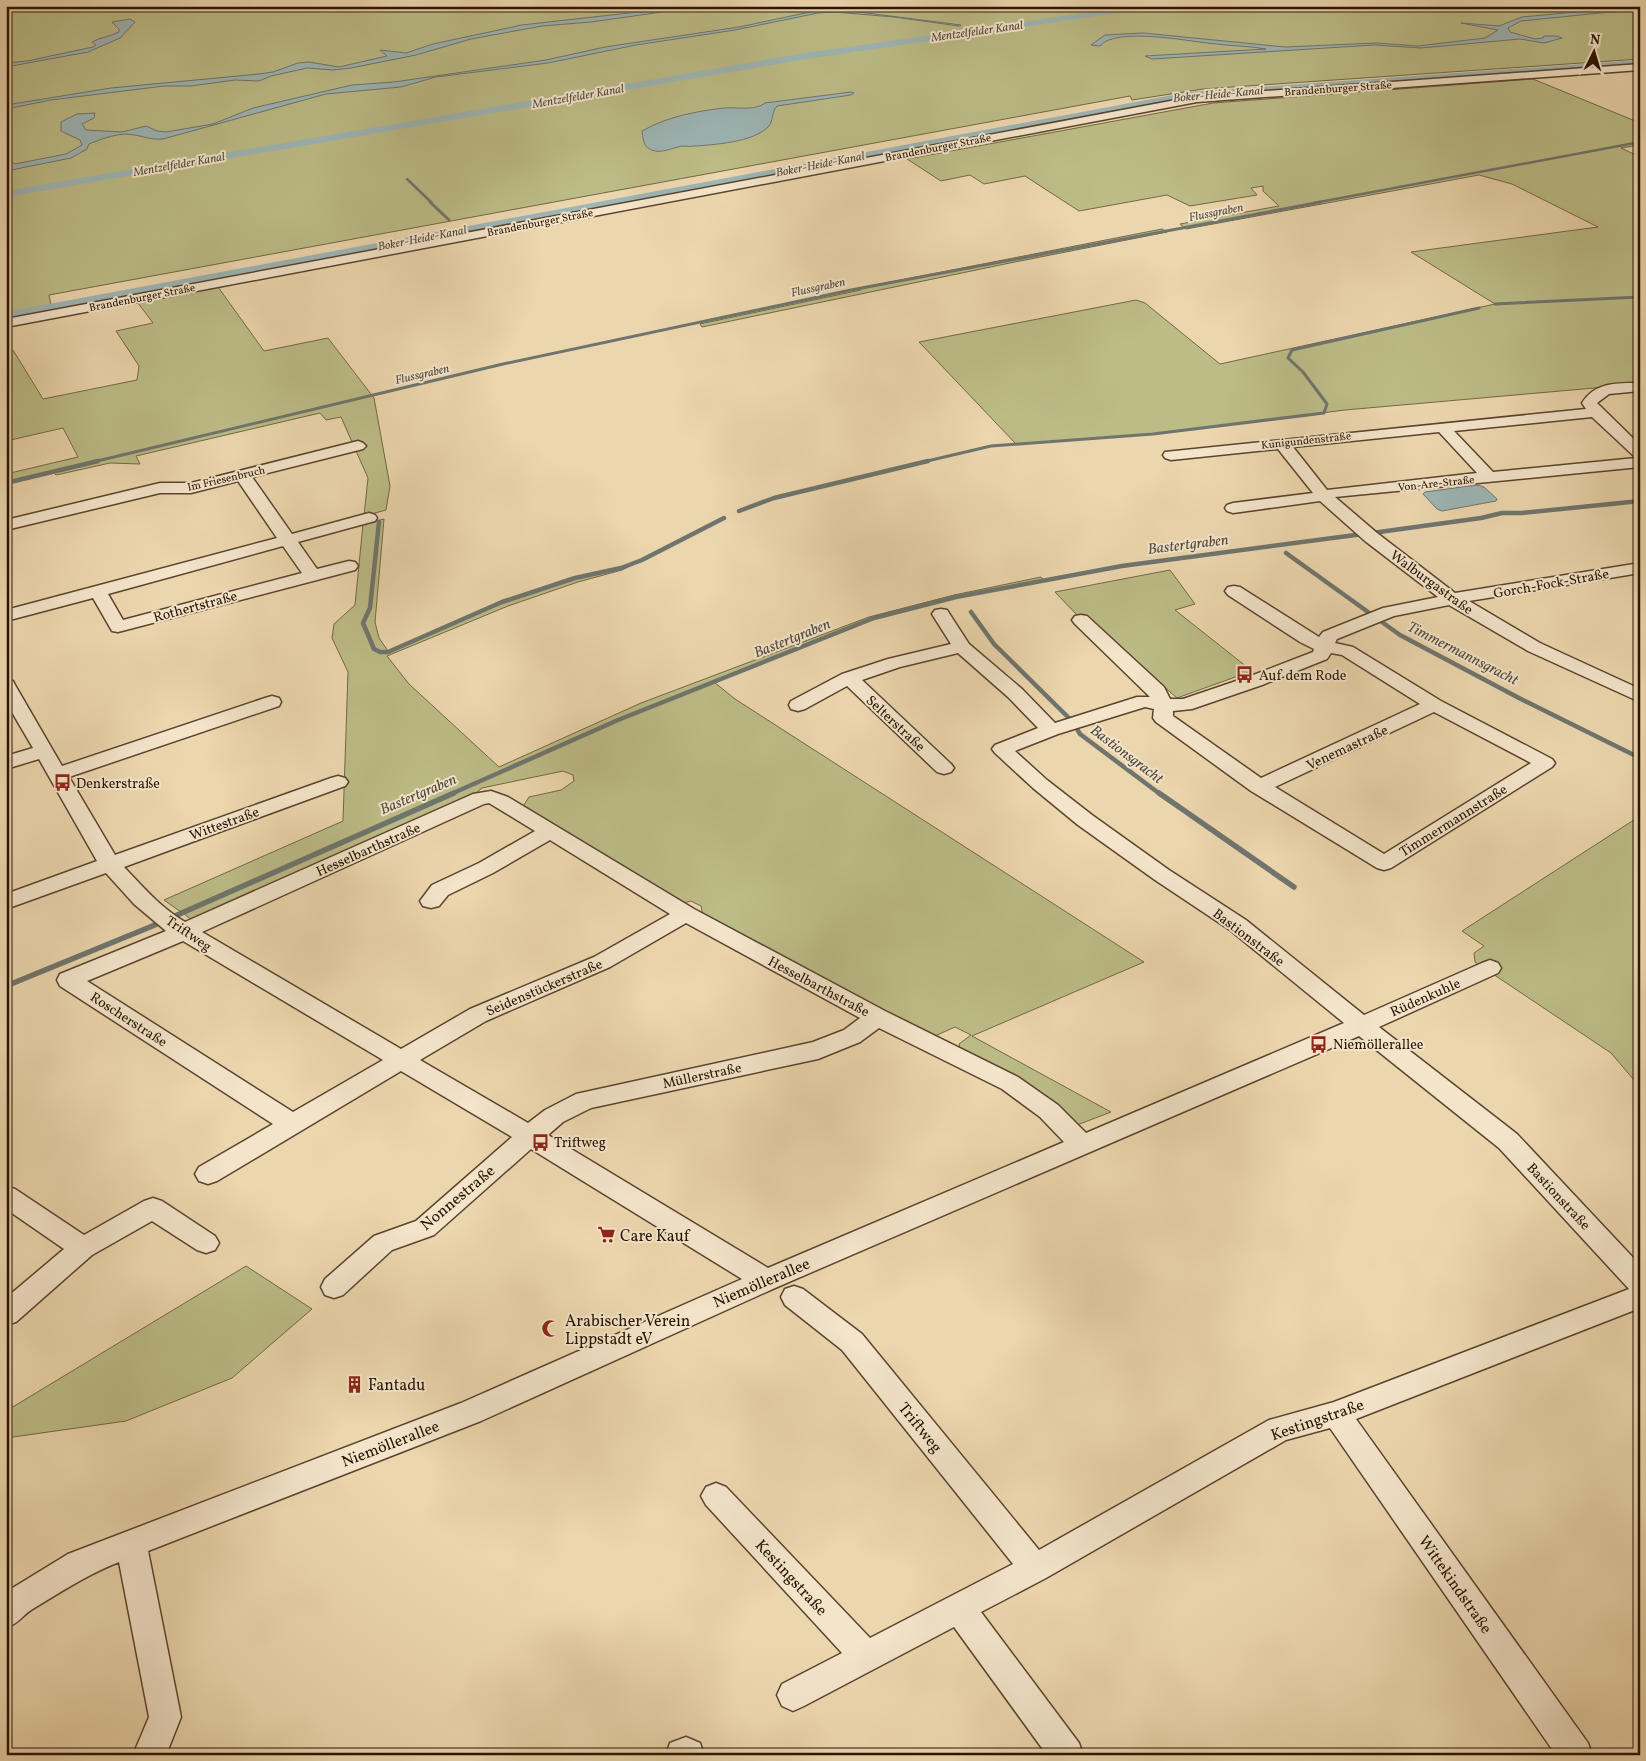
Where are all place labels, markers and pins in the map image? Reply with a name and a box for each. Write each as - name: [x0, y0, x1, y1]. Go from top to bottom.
- bus stop icon: Auf dem Rode: [1235, 665, 1255, 685]
- place label: Auf dem Rode: [1259, 667, 1347, 686]
- bus stop icon: Denkerstraße: [52, 773, 72, 793]
- place label: Denkerstraße: [76, 775, 160, 794]
- bus stop icon: Niemöllerallee: [1309, 1034, 1329, 1054]
- place label: Niemöllerallee: [1333, 1036, 1424, 1055]
- bus stop icon: Triftweg: [530, 1132, 550, 1152]
- place label: Triftweg: [554, 1134, 606, 1153]
- supermarket icon: Care Kauf: [596, 1225, 616, 1245]
- place label: Care Kauf: [620, 1226, 691, 1248]
- place label: Arabischer Verein Lippstadt eV: [565, 1311, 690, 1351]
- mosque icon: Arabischer Verein Lippstadt eV: [541, 1319, 561, 1339]
- building icon: Fantadu: [344, 1374, 364, 1394]
- place label: Fantadu: [368, 1375, 425, 1397]

